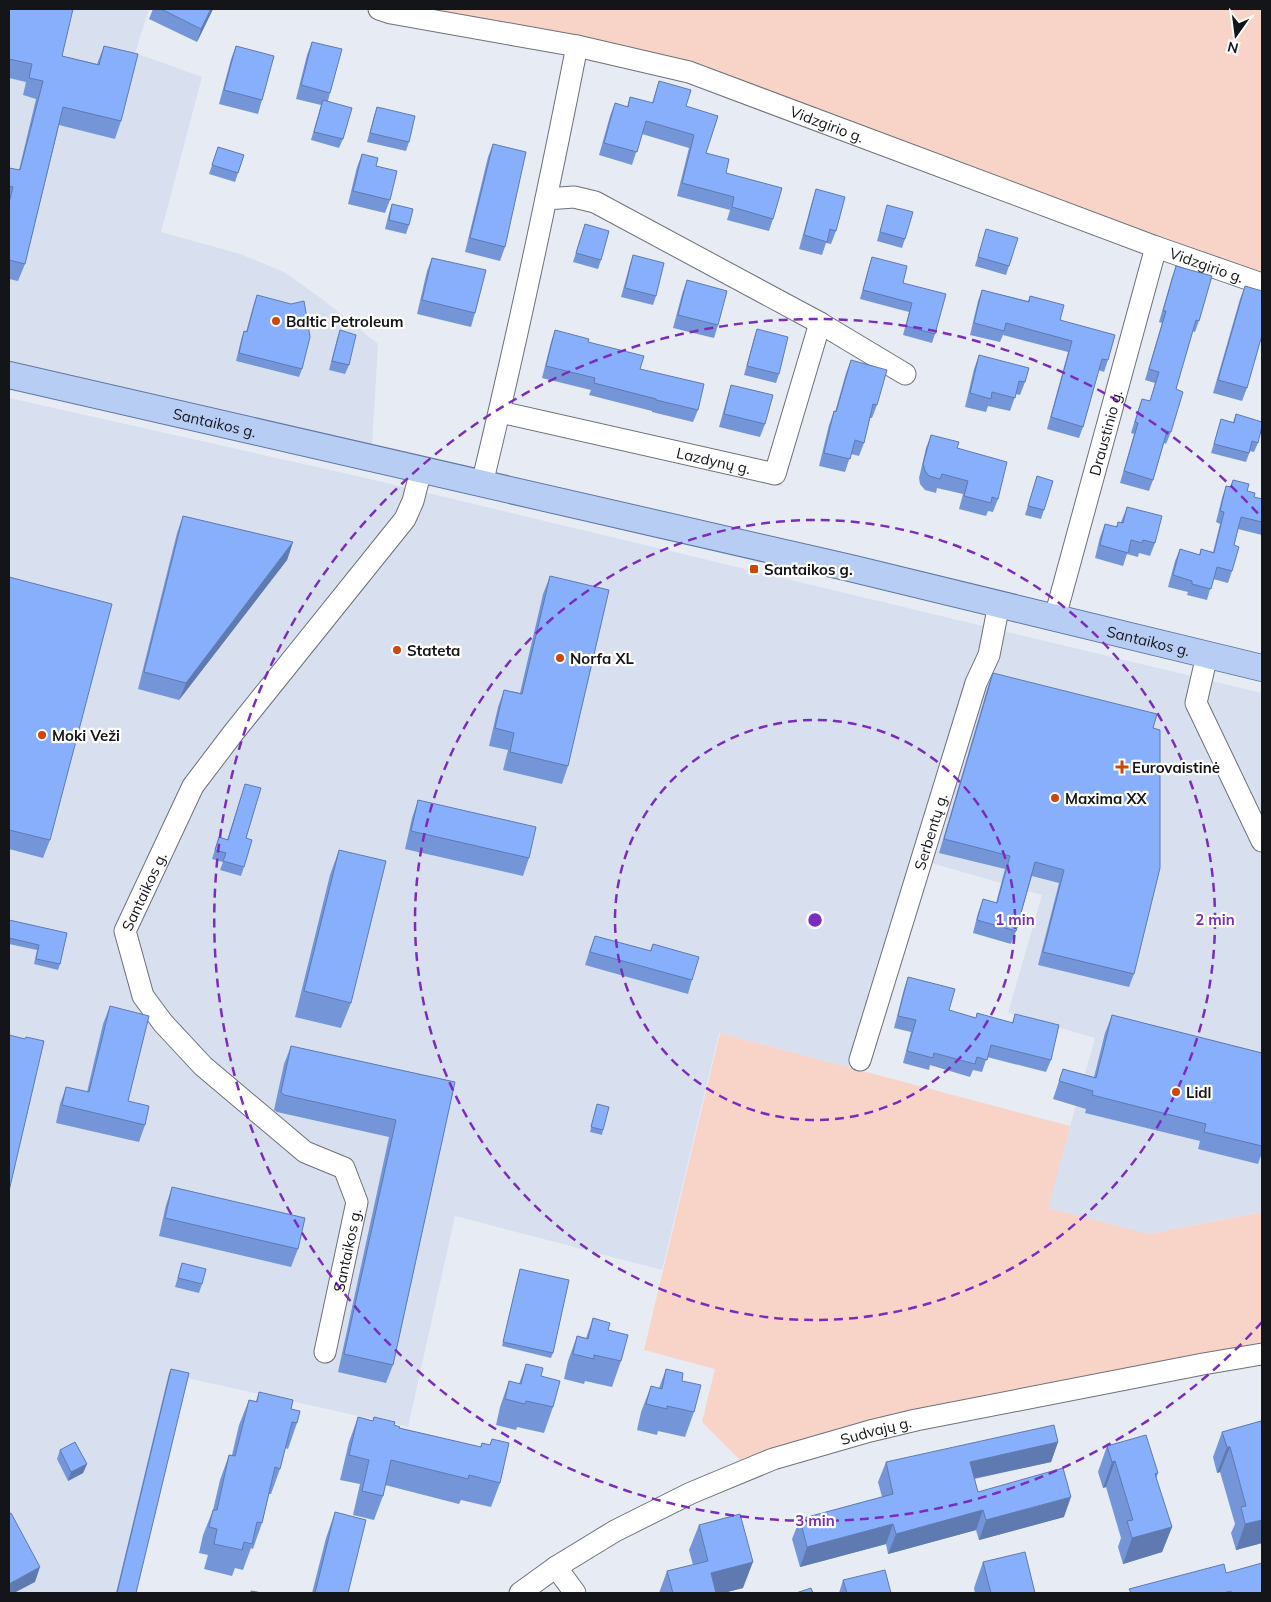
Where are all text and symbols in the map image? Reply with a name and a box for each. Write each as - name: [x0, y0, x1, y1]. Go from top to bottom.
- north arrow: [1211, 10, 1261, 60]
- text: N: [1226, 38, 1240, 58]
- street label: Vidzgirio g.: [788, 101, 867, 146]
- street label: Vidzgirio g.: [1167, 243, 1246, 286]
- place label: Baltic Petroleum: [286, 312, 404, 331]
- marker: Baltic Petroleum: [270, 315, 282, 327]
- street label: Draustinio g.: [1085, 388, 1126, 478]
- street label: Santaikos g.: [171, 403, 258, 441]
- street label: Lazdynų g.: [675, 443, 753, 478]
- place label: Santaikos g.: [764, 560, 853, 579]
- marker: Santaikos g.: [748, 563, 760, 575]
- street label: Santaikos g.: [1105, 621, 1192, 660]
- place label: Stateta: [407, 641, 460, 660]
- marker: Stateta: [391, 644, 403, 656]
- place label: Norfa XL: [570, 649, 634, 668]
- marker: Norfa XL: [554, 652, 566, 664]
- place label: Moki Veži: [52, 726, 120, 745]
- marker: Moki Veži: [36, 729, 48, 741]
- place label: Eurovaistinė: [1132, 758, 1220, 777]
- marker: Eurovaistinė: [1116, 761, 1128, 773]
- place label: Maxima XX: [1065, 789, 1147, 808]
- street label: Serbentų g.: [910, 791, 951, 872]
- marker: Maxima XX: [1049, 792, 1061, 804]
- street label: Santaikos g.: [117, 849, 170, 934]
- text: 1 min: [995, 910, 1035, 929]
- text: 2 min: [1195, 910, 1235, 929]
- centre of rings: [806, 911, 824, 929]
- place label: Lidl: [1186, 1083, 1212, 1102]
- marker: Lidl: [1170, 1086, 1182, 1098]
- street label: Santaikos g.: [329, 1207, 365, 1294]
- street label: Sudvajų g.: [838, 1412, 913, 1449]
- text: 3 min: [795, 1511, 835, 1530]

